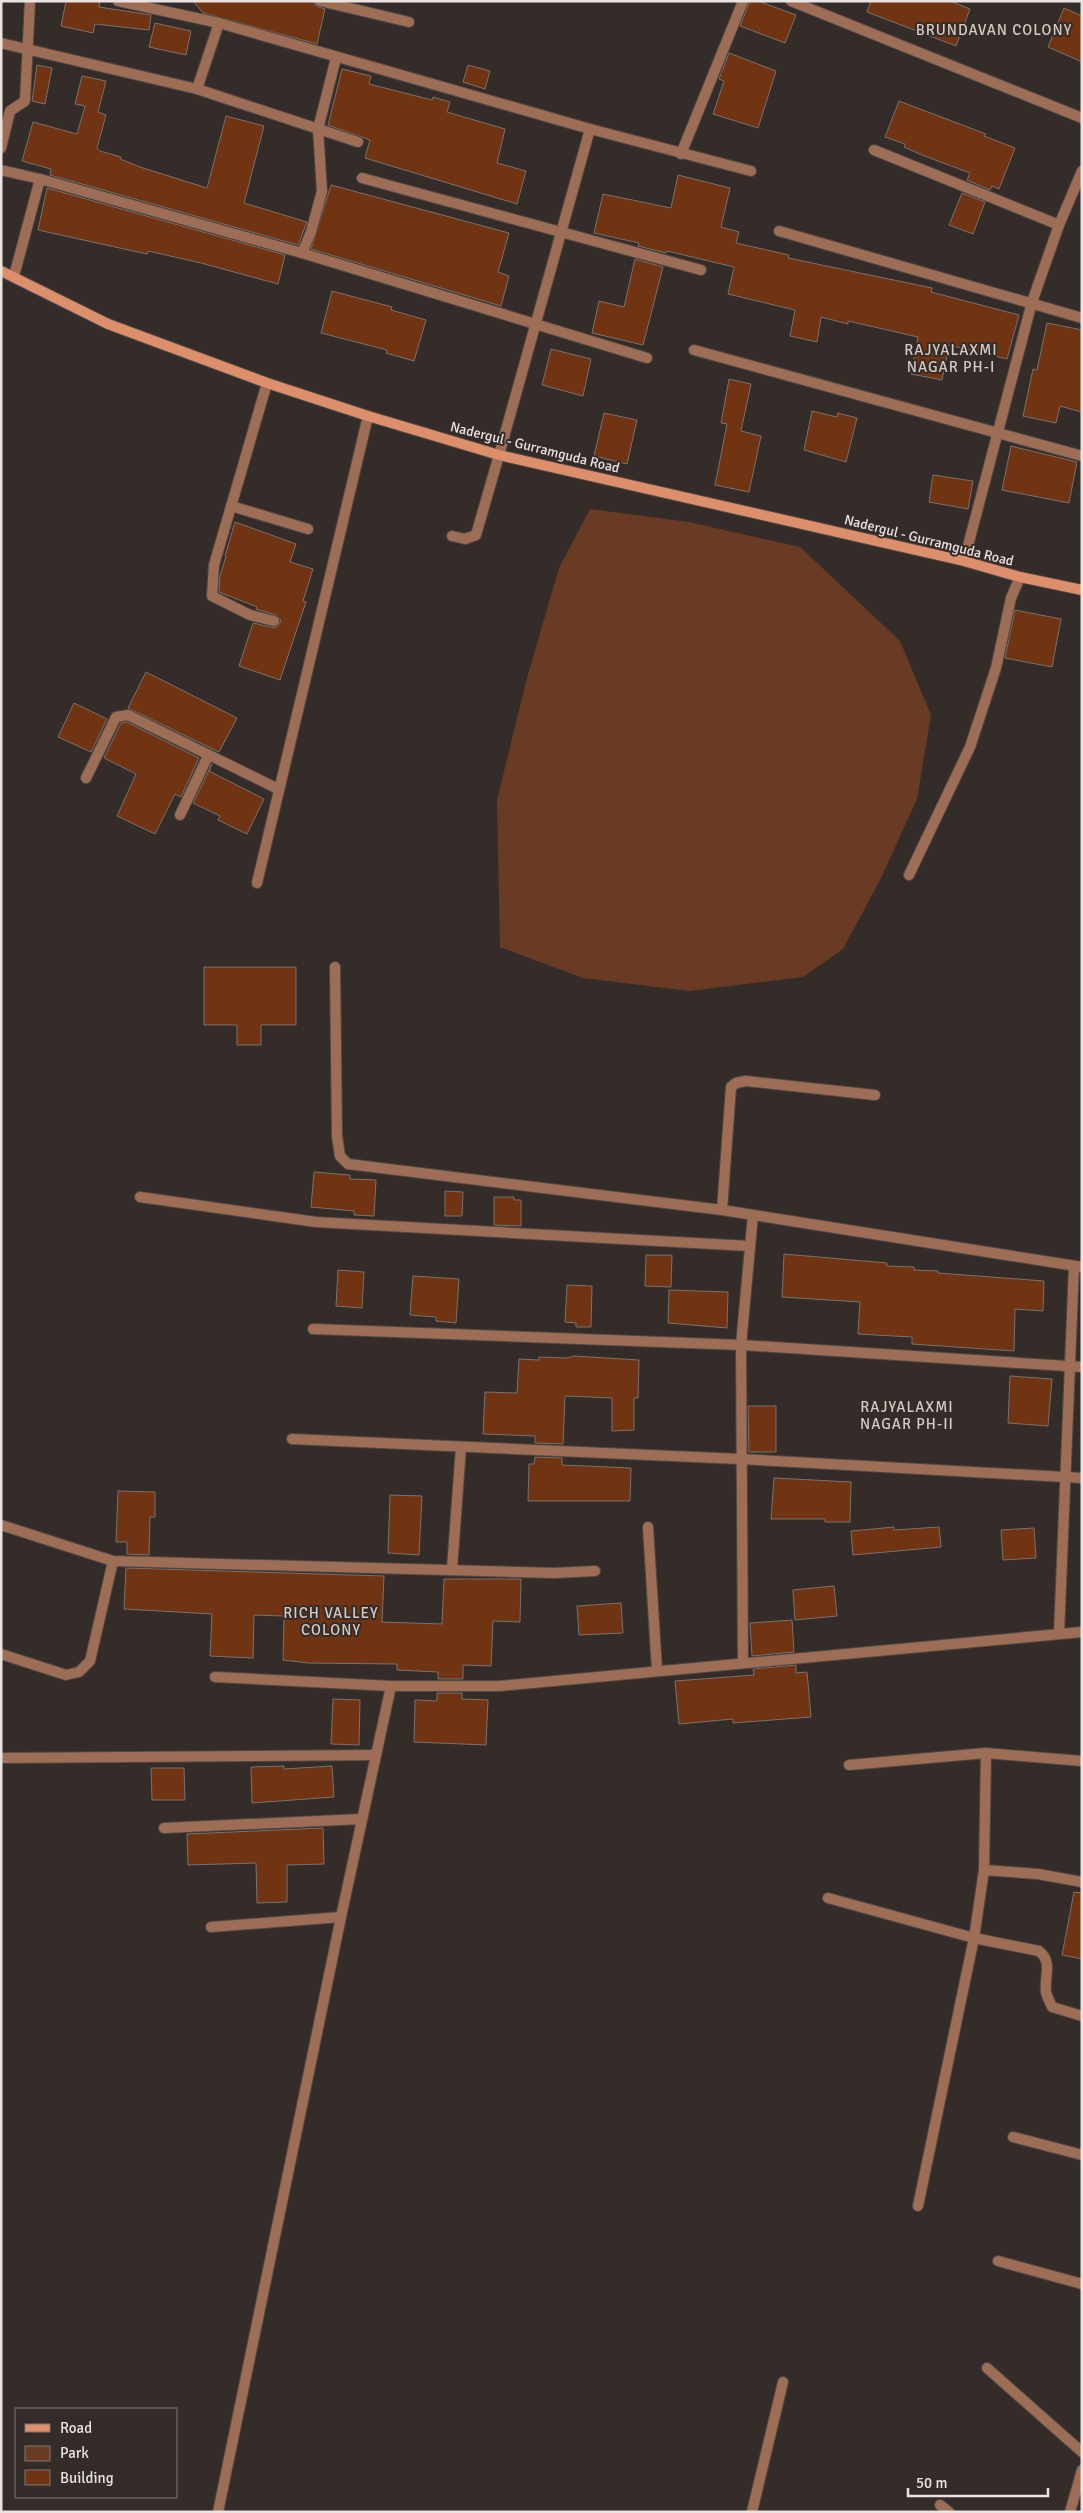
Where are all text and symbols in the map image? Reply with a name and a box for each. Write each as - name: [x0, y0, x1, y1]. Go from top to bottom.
- district label: BRUNDAVAN COLONY: [916, 21, 1072, 39]
- district label: RAJYALAXMI NAGAR PH-I: [904, 341, 998, 376]
- street label: Nadergul - Gurramguda Road: [448, 418, 621, 477]
- street label: Nadergul - Gurramguda Road: [842, 511, 1015, 570]
- district label: RAJYALAXMI NAGAR PH-II: [860, 1398, 954, 1433]
- district label: RICH VALLEY COLONY: [283, 1604, 379, 1639]
- legend: [15, 2408, 178, 2498]
- text: Road: [60, 2419, 92, 2437]
- text: Park: [60, 2444, 89, 2462]
- scale bar: [908, 2466, 1048, 2498]
- text: Building: [60, 2469, 114, 2487]
- text: 50 m: [916, 2474, 947, 2492]

